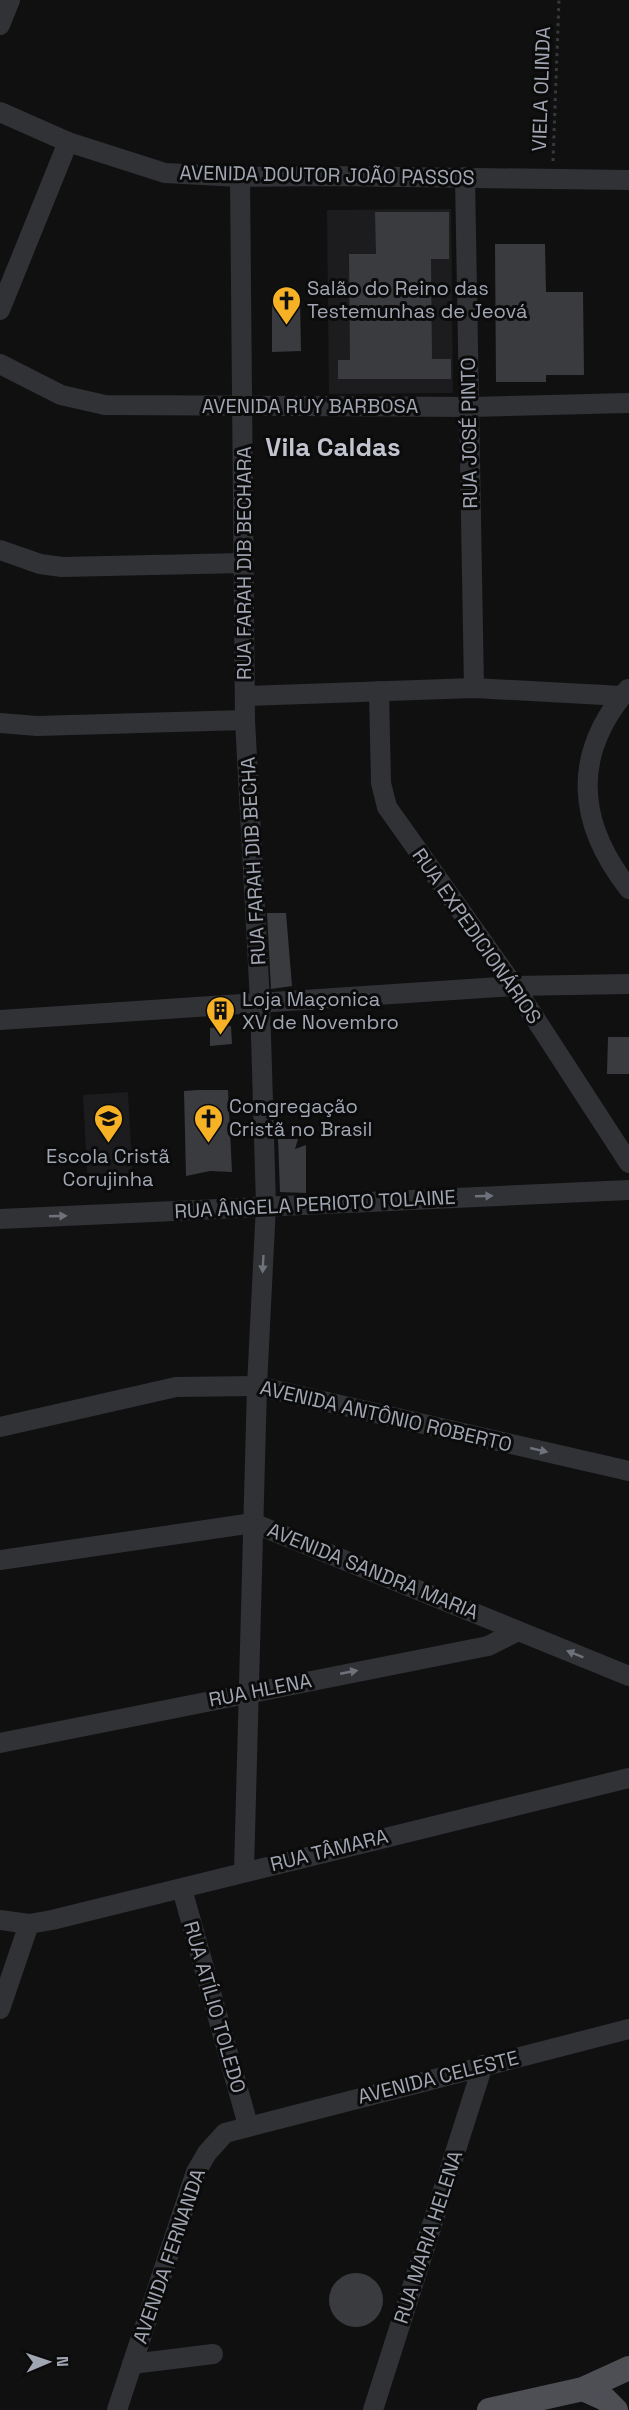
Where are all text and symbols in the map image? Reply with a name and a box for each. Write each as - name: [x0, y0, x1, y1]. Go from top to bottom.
- street label: VIELA OLINDA: [526, 26, 556, 152]
- street label: AVENIDA DOUTOR JOÃO PASSOS: [179, 159, 475, 191]
- place label: Salão do Reino das Testemunhas de Jeová: [307, 275, 527, 324]
- church icon: Salão do Reino das Testemunhas de Jeová: [270, 284, 302, 326]
- street label: RUA JOSÉ PINTO: [455, 357, 483, 509]
- street label: AVENIDA RUY BARBOSA: [202, 393, 419, 419]
- district label: Vila Caldas: [265, 430, 401, 464]
- street label: RUA FARAH DIB BECHARA: [231, 446, 257, 680]
- street label: RUA FARAH DIB BECHA: [235, 756, 271, 966]
- street label: RUA EXPEDICIONÁRIOS: [406, 843, 548, 1029]
- place label: Loja Maçonica XV de Novembro: [242, 986, 399, 1035]
- building icon: Loja Maçonica XV de Novembro: [205, 994, 237, 1036]
- place label: Congregação Cristã no Brasil: [229, 1093, 372, 1142]
- school or university icon: Escola Cristã Corujinha: [92, 1102, 124, 1144]
- church icon: Congregação Cristã no Brasil: [192, 1102, 224, 1144]
- place label: Escola Cristã Corujinha: [46, 1143, 170, 1192]
- street label: RUA ÂNGELA PERIOTO TOLAINE: [174, 1184, 456, 1224]
- one-way arrow: [474, 1191, 493, 1201]
- one-way arrow: [49, 1212, 68, 1221]
- one-way arrow: [258, 1254, 267, 1273]
- street label: AVENIDA ANTÔNIO ROBERTO: [258, 1374, 514, 1458]
- one-way arrow: [530, 1446, 548, 1456]
- street label: AVENIDA SANDRA MARIA: [264, 1517, 483, 1625]
- one-way arrow: [566, 1649, 584, 1658]
- street label: RUA HLENA: [206, 1667, 314, 1713]
- one-way arrow: [340, 1667, 359, 1676]
- street label: RUA TÂMARA: [267, 1823, 391, 1877]
- street label: RUA ATÍLIO TOLEDO: [178, 1918, 252, 2096]
- street label: AVENIDA CELESTE: [355, 2044, 521, 2110]
- street label: RUA MARIA HELENA: [388, 2147, 468, 2327]
- street label: AVENIDA FERNANDA: [127, 2165, 211, 2347]
- north arrow: [18, 2332, 78, 2392]
- text: N: [52, 2356, 73, 2367]

